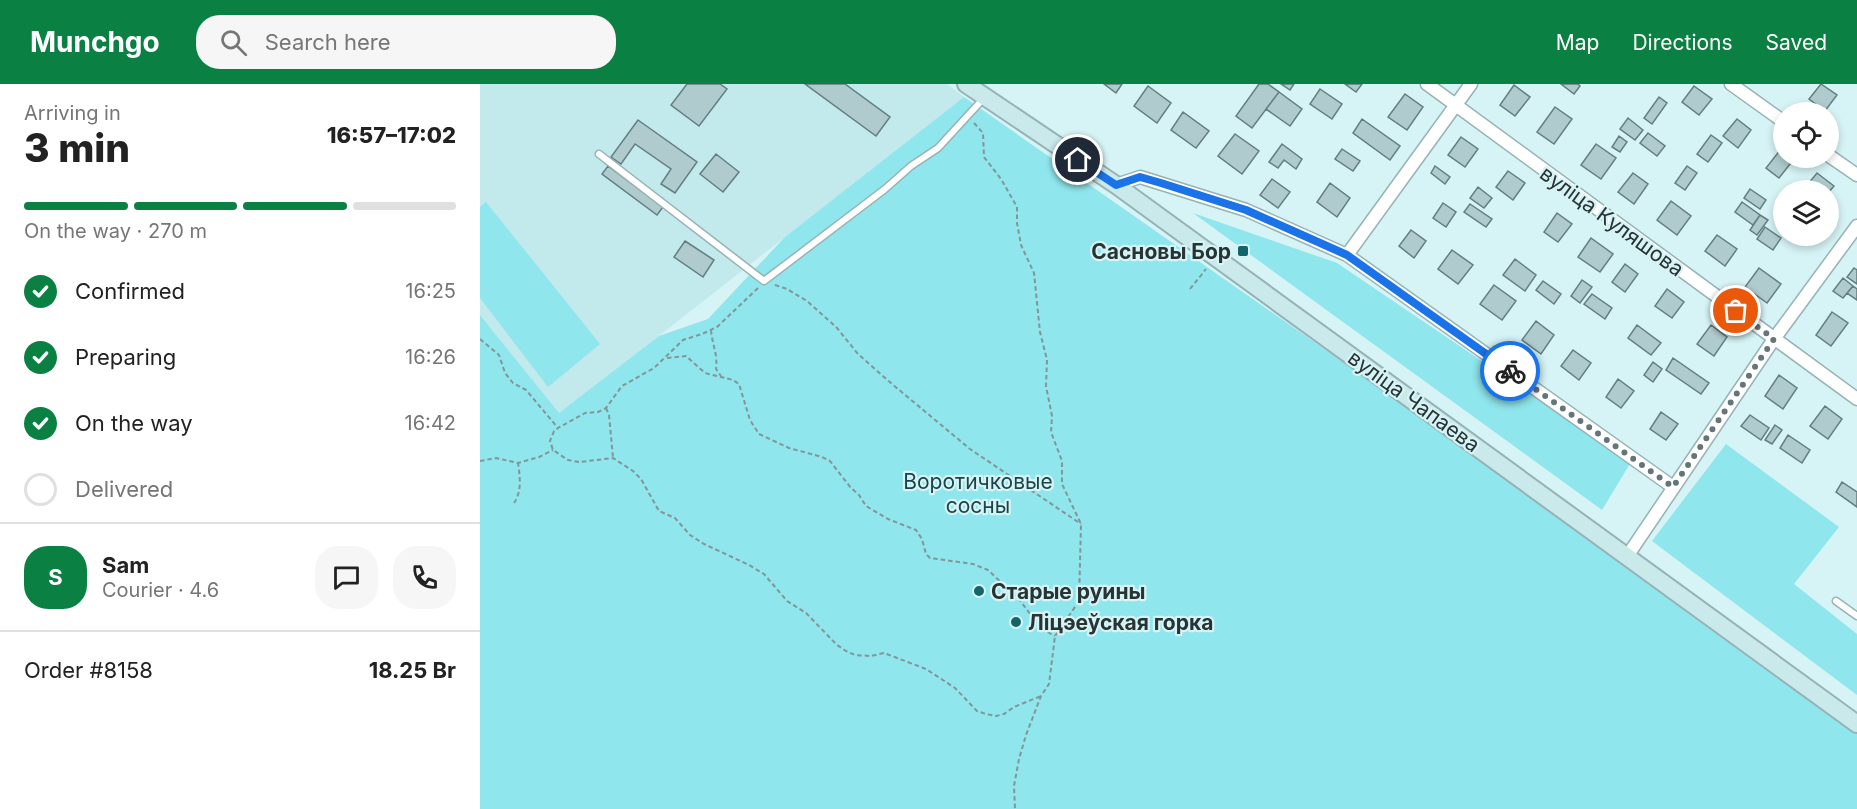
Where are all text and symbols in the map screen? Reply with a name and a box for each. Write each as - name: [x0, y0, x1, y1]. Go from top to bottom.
- search box: [196, 15, 616, 69]
- text: Munchgo: [30, 25, 160, 59]
- icon: search: [217, 26, 250, 59]
- text: Search here: [265, 29, 391, 55]
- text: Map: [1556, 30, 1599, 55]
- text: Directions: [1632, 30, 1733, 55]
- text: Saved: [1766, 30, 1827, 55]
- text: Arriving in: [24, 101, 121, 125]
- map controls: [1773, 102, 1839, 246]
- button: locate: [1773, 102, 1839, 168]
- text: 16:57–17:02: [327, 122, 456, 148]
- text: 3 min: [24, 124, 130, 171]
- pin: [1052, 134, 1103, 185]
- icon: home: [1061, 143, 1094, 176]
- street label: вуліца Куляшова: [1535, 160, 1689, 282]
- button: layers: [1773, 180, 1839, 246]
- text: On the way · 270 m: [24, 219, 207, 243]
- place label: Сасновы Бор: [1091, 239, 1231, 264]
- marker: Сасновы Бор: [1236, 244, 1250, 258]
- icon: check: [24, 275, 57, 308]
- text: Confirmed: [75, 278, 185, 304]
- text: 16:25: [405, 279, 456, 303]
- pin: [1710, 285, 1761, 336]
- icon: bag: [1719, 294, 1752, 327]
- icon: check: [24, 341, 57, 374]
- courier: [1480, 341, 1540, 401]
- text: Preparing: [75, 344, 176, 370]
- text: 16:26: [405, 345, 456, 369]
- street label: вуліца Чапаева: [1343, 345, 1485, 457]
- icon: bike: [1494, 355, 1527, 388]
- icon: check: [24, 407, 57, 440]
- text: On the way: [75, 410, 193, 436]
- text: 16:42: [405, 411, 456, 435]
- park label: Воротичковые сосны: [903, 469, 1053, 518]
- text: Delivered: [75, 476, 173, 502]
- button: chat: [315, 546, 378, 609]
- button: phone: [393, 546, 456, 609]
- text: Sam: [102, 552, 149, 578]
- text: S: [48, 564, 63, 590]
- text: Courier · 4.6: [102, 578, 219, 602]
- place label: Старые руины: [991, 579, 1145, 604]
- marker: Старые руины: [972, 584, 986, 598]
- place label: Ліцэеўская горка: [1028, 610, 1213, 635]
- marker: Ліцэеўская горка: [1009, 615, 1023, 629]
- text: Order #8158: [24, 657, 153, 683]
- text: 18.25 Br: [369, 657, 456, 683]

